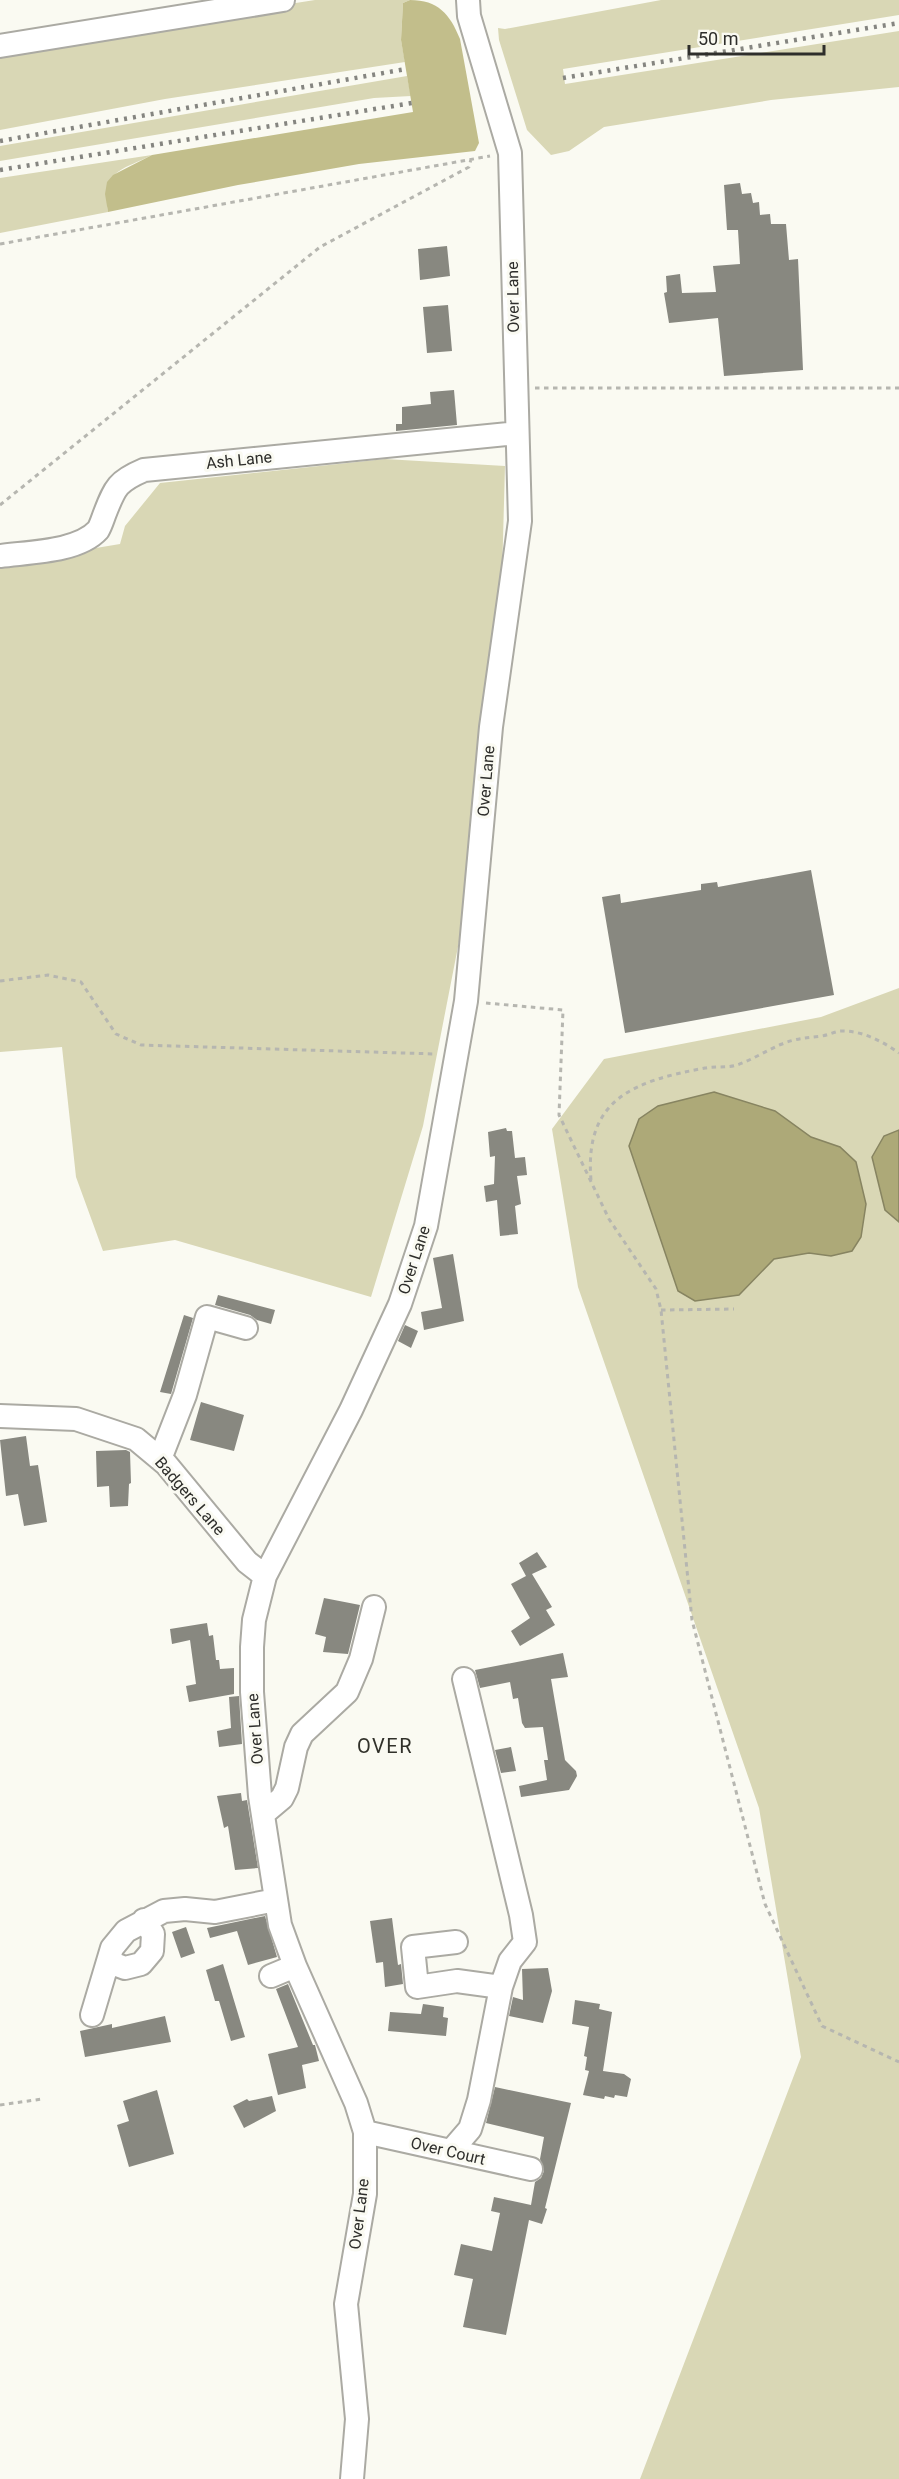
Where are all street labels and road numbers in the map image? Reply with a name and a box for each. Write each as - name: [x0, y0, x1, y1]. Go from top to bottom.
- street label: Over Lane: [503, 261, 523, 333]
- street label: Ash Lane: [205, 447, 273, 473]
- street label: Over Lane: [473, 745, 499, 817]
- street label: Over Lane: [394, 1223, 434, 1297]
- street label: Badgers Lane: [151, 1453, 229, 1539]
- street label: Over Lane: [243, 1693, 267, 1765]
- street label: Over Court: [409, 2133, 487, 2169]
- street label: Over Lane: [345, 2178, 373, 2250]

